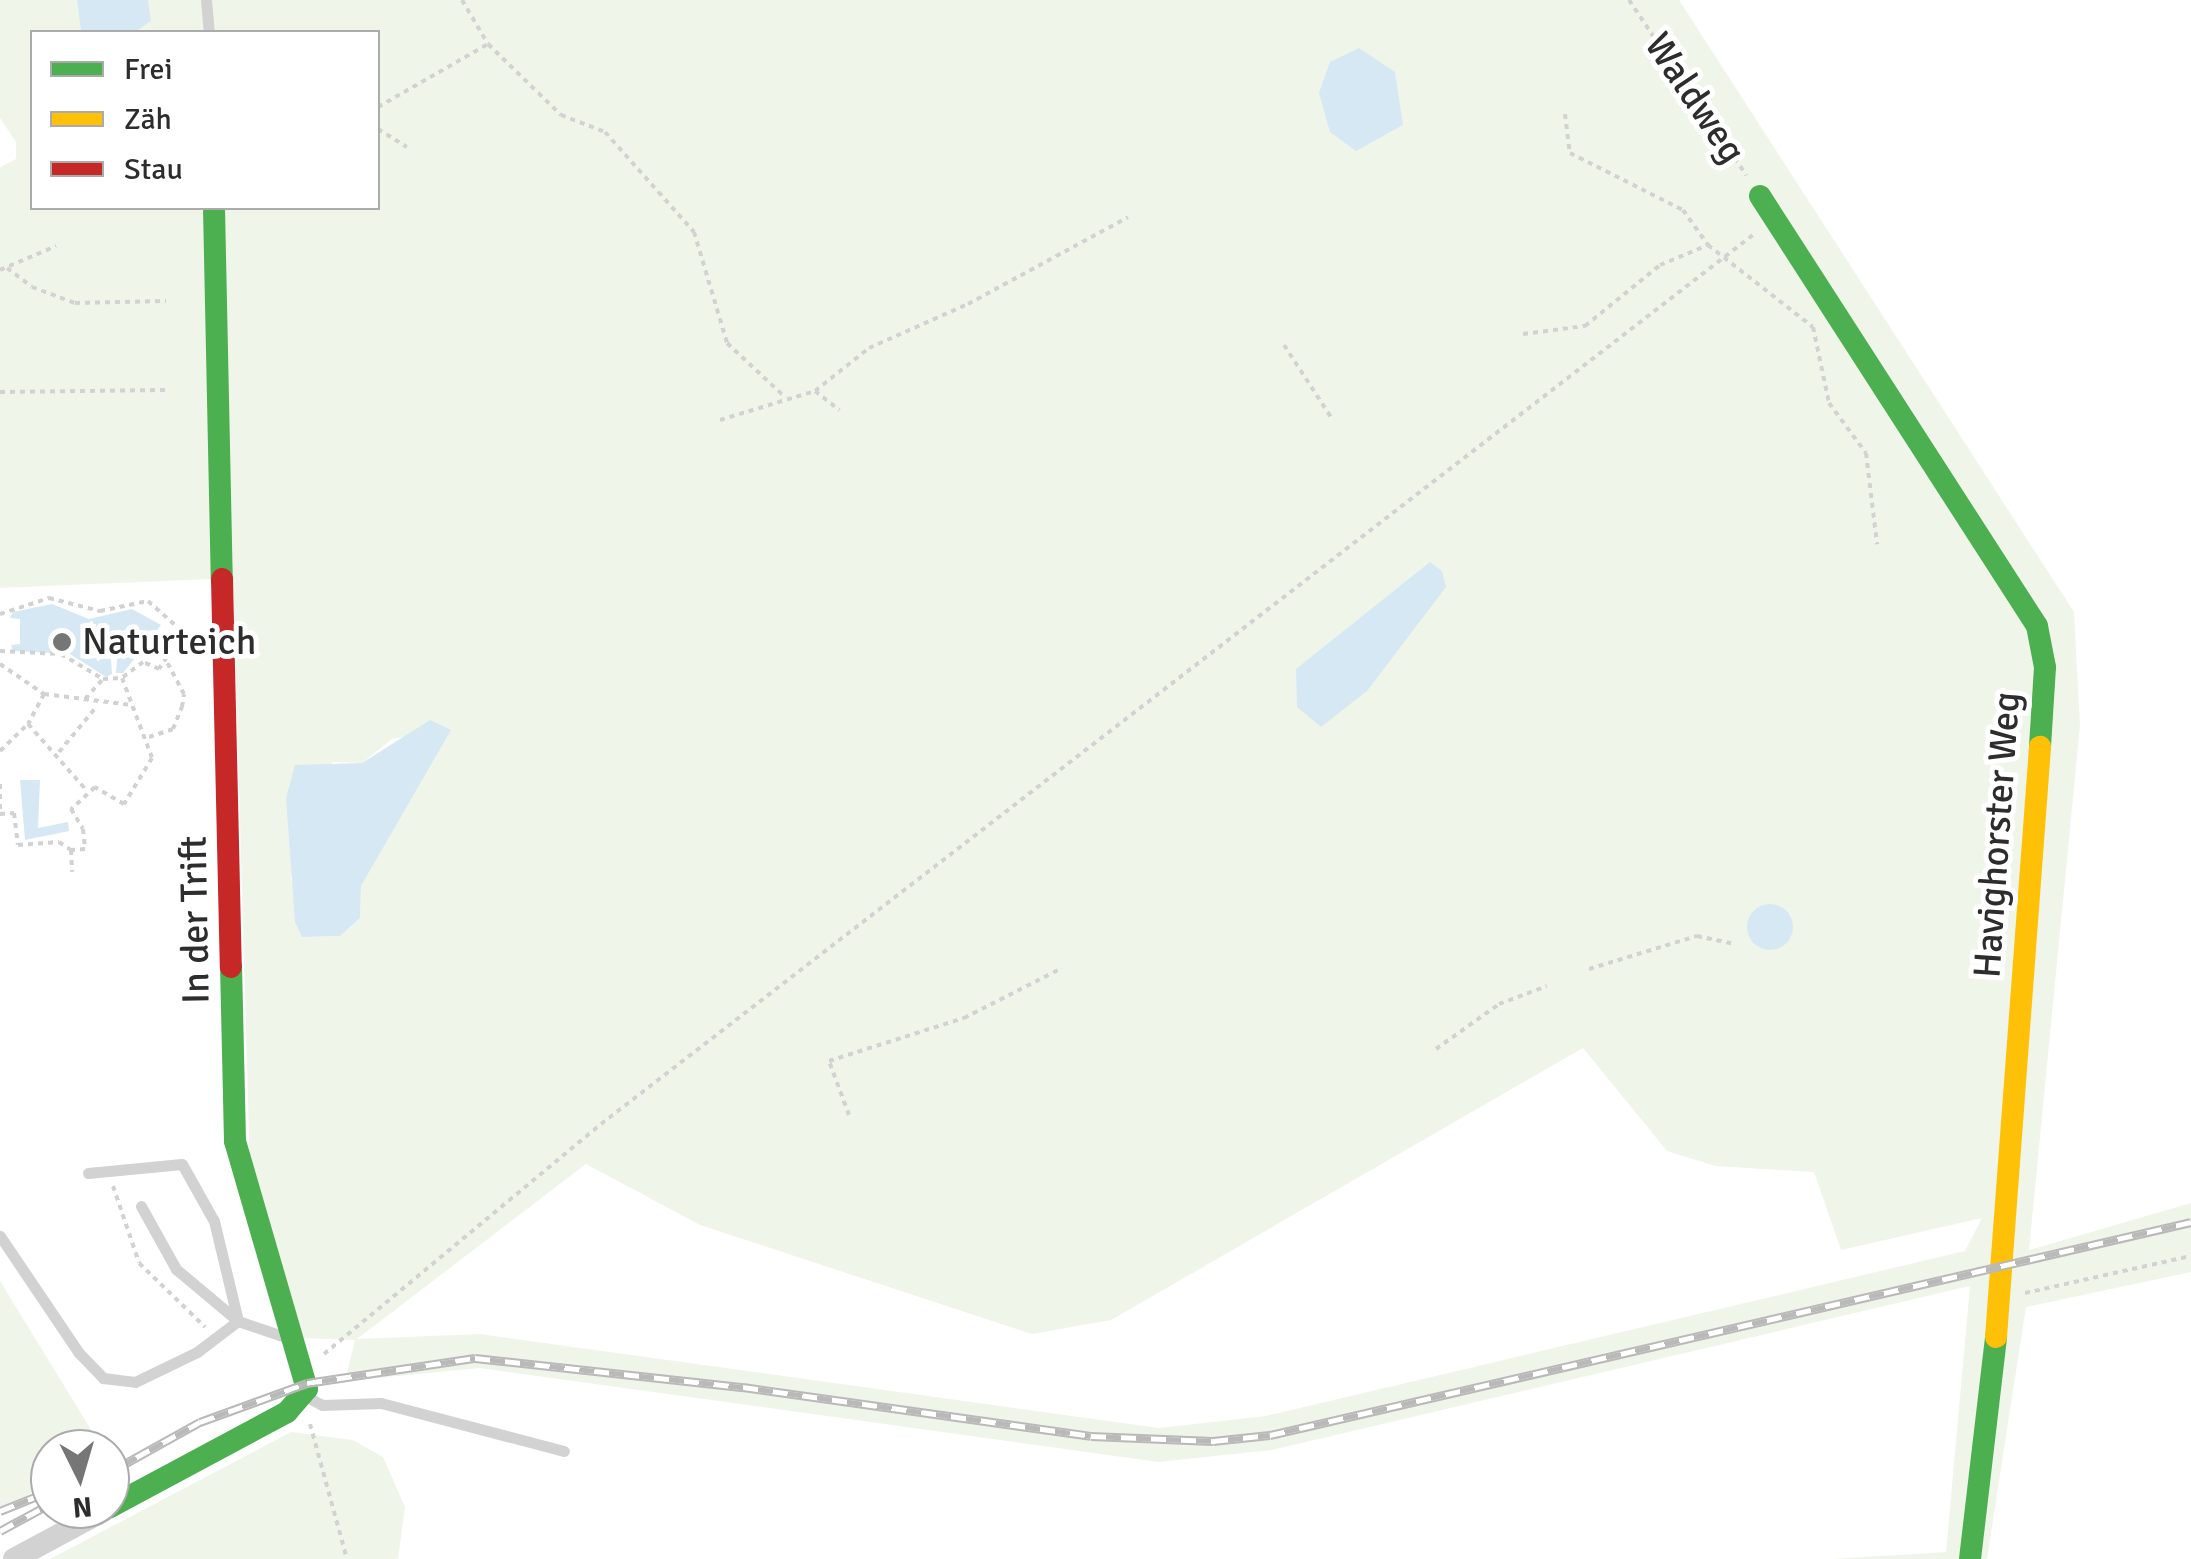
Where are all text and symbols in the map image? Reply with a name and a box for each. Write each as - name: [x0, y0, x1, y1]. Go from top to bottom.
- street label: Waldweg: [1635, 24, 1755, 172]
- legend: [30, 30, 380, 210]
- text: Frei: [124, 51, 173, 88]
- text: Zäh: [124, 101, 172, 138]
- text: Stau: [124, 151, 183, 188]
- place label: Naturteich: [82, 619, 256, 665]
- marker: Naturteich: [51, 631, 73, 653]
- street label: Havighorster Weg: [1964, 690, 2030, 980]
- street label: In der Trift: [171, 836, 219, 1004]
- north arrow: [30, 1429, 130, 1529]
- text: N: [71, 1489, 94, 1525]

